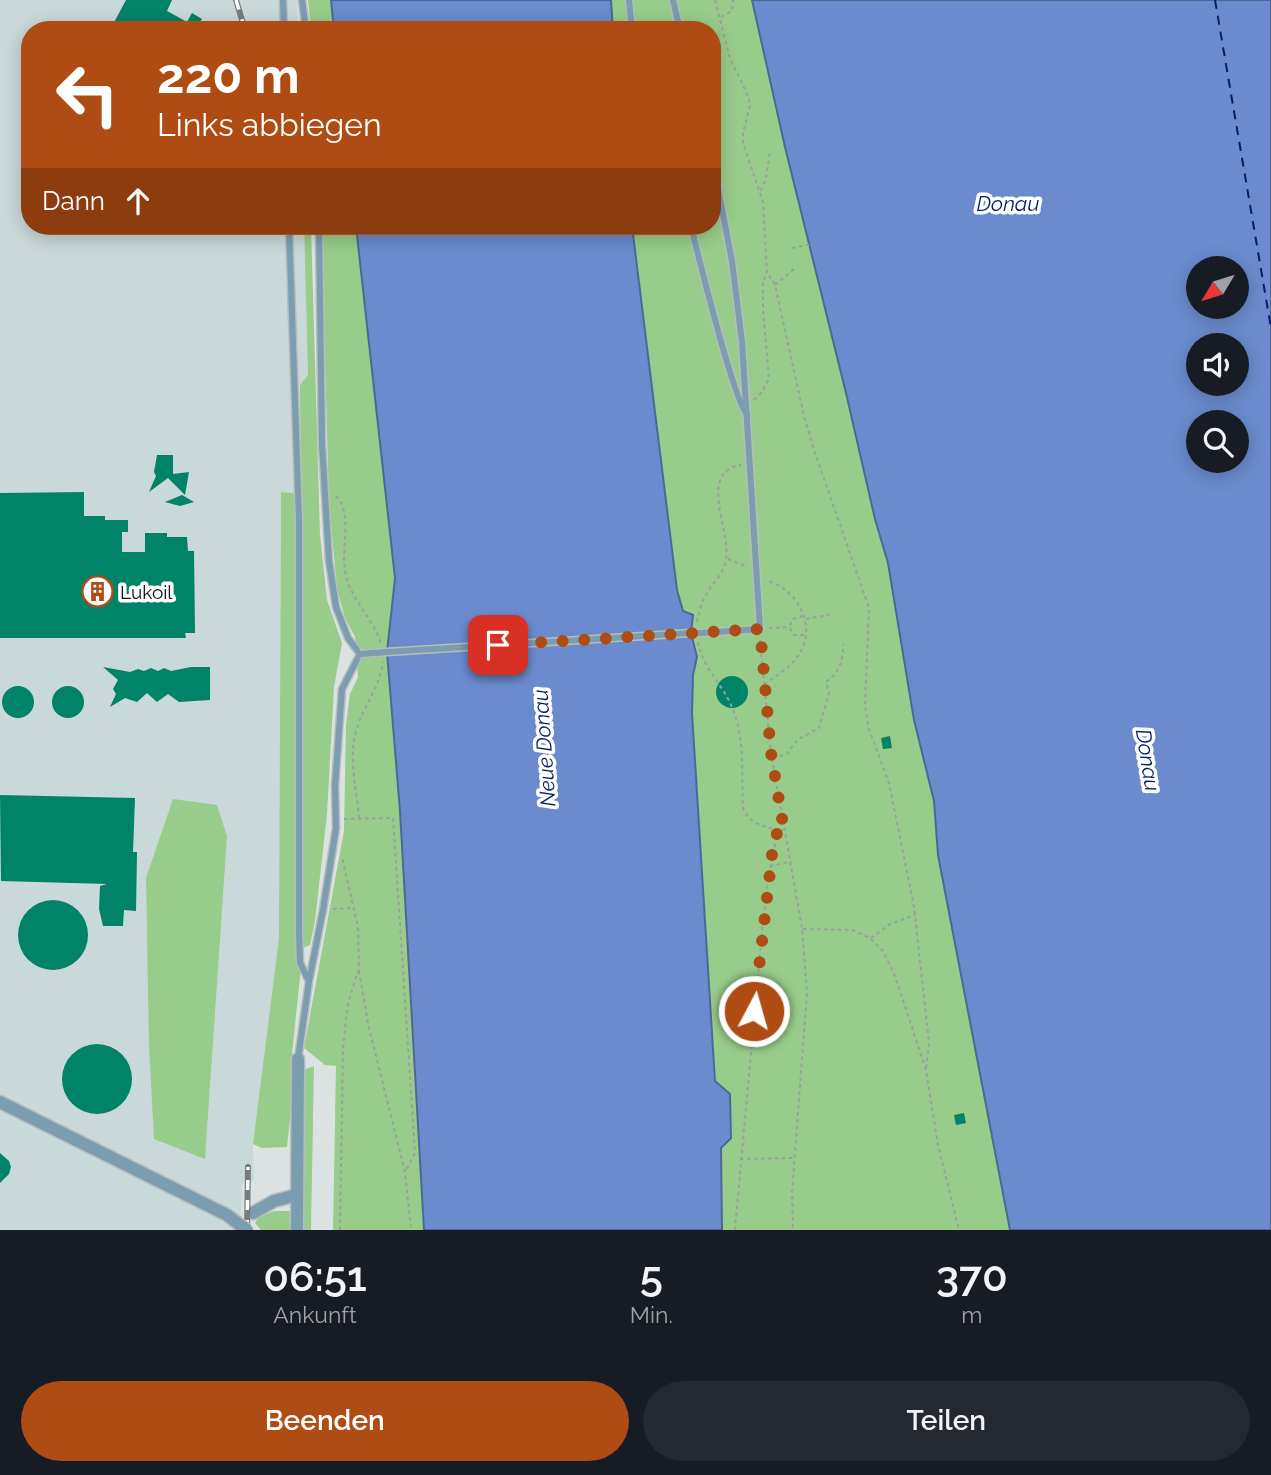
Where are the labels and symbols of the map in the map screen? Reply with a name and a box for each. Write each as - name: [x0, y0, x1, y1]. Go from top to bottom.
- water label: Donau: [977, 191, 1039, 216]
- north arrow: [1186, 256, 1250, 318]
- building icon: Lukoil: [80, 575, 114, 609]
- place label: Lukoil: [120, 581, 173, 603]
- pin: [468, 615, 528, 675]
- water label: Neue Donau: [527, 688, 561, 808]
- water label: Donau: [1131, 727, 1165, 793]
- position arrow: [717, 974, 791, 1048]

